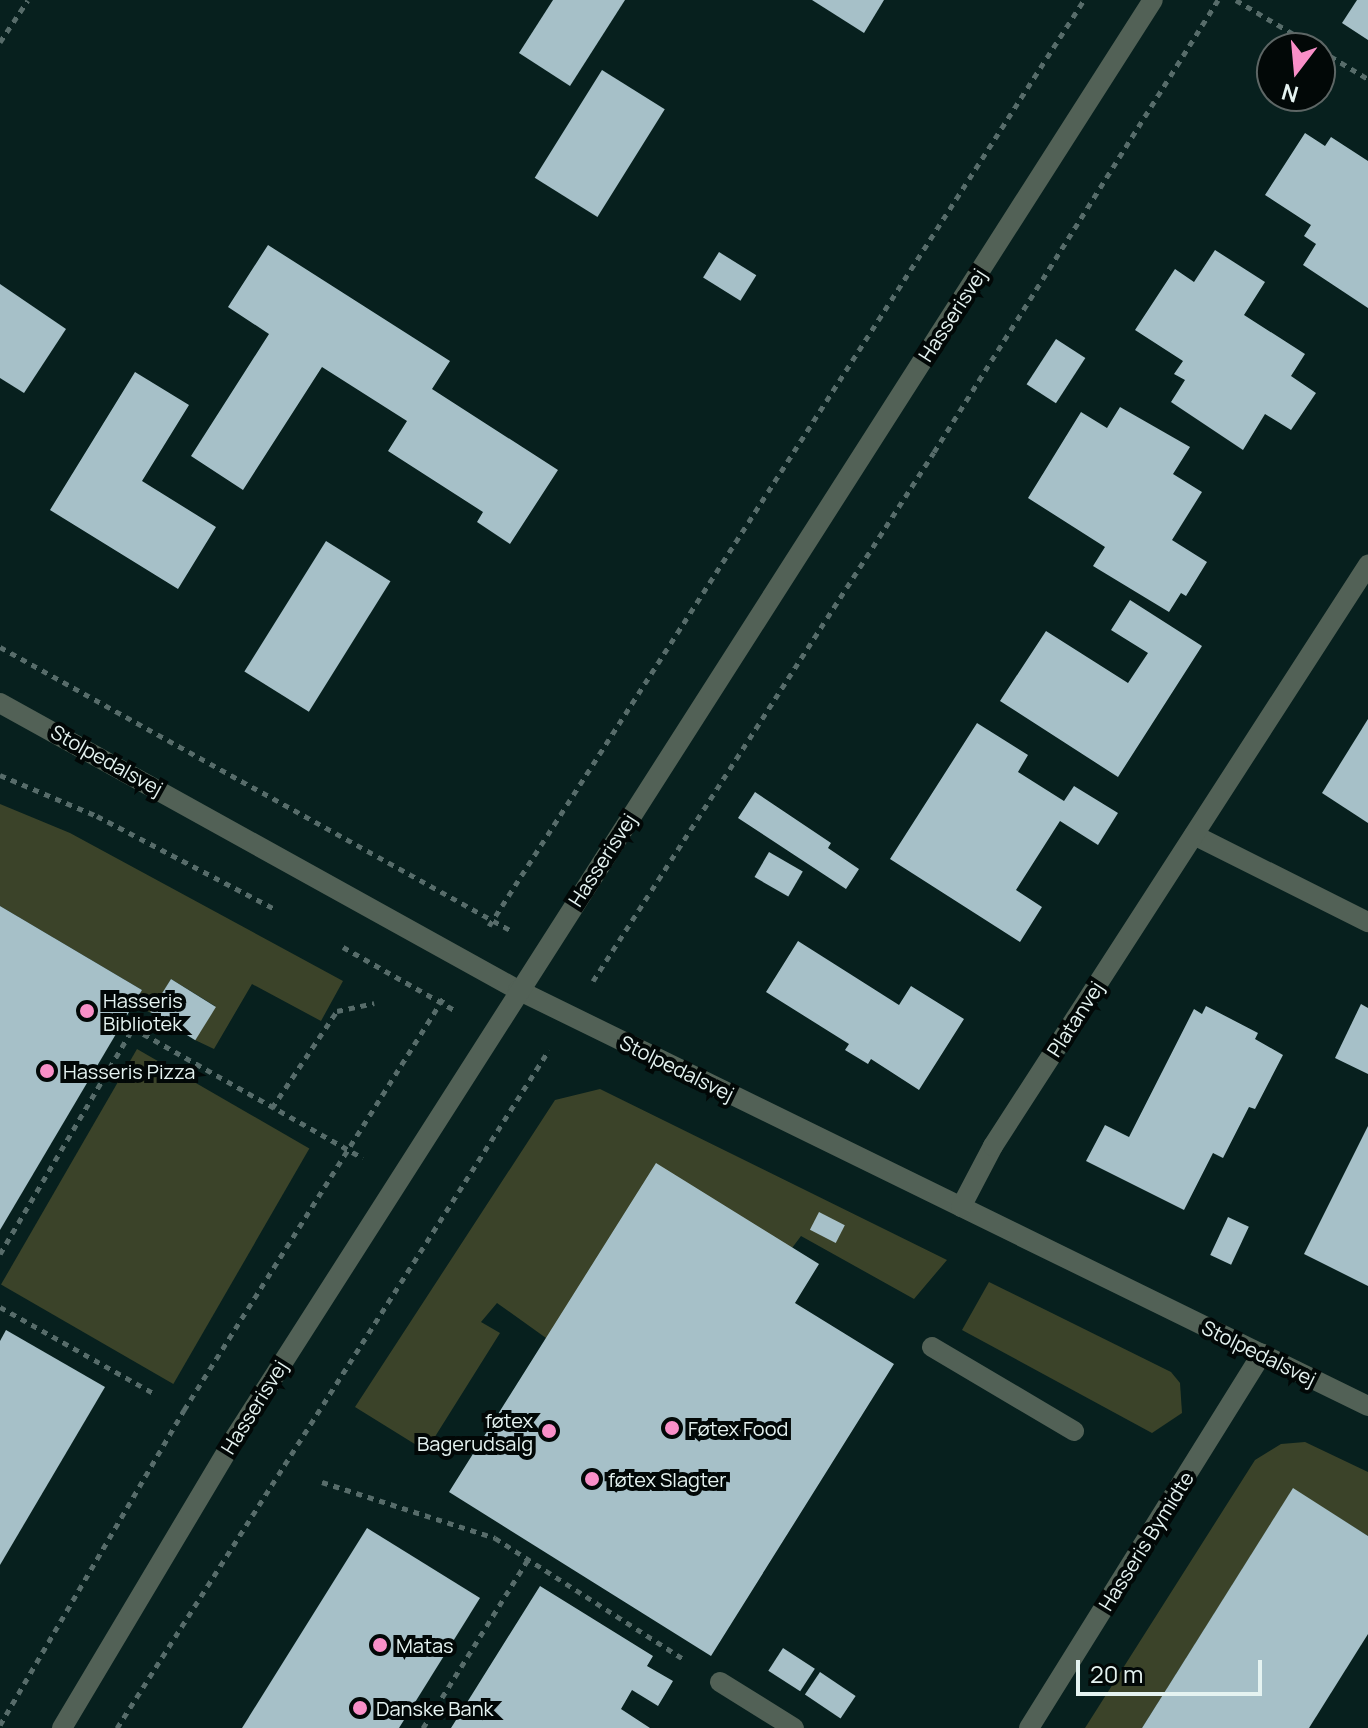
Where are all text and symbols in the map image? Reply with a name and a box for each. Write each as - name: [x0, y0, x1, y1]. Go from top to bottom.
- north arrow: [1256, 32, 1336, 112]
- text: N: [1278, 77, 1302, 110]
- street label: Hasserisvej: [913, 264, 991, 366]
- street label: Stolpedalsvej: [47, 719, 167, 801]
- street label: Hasserisvej: [563, 809, 641, 911]
- street label: Platanvej: [1042, 977, 1108, 1061]
- place label: Hasseris Bibliotek: [103, 988, 183, 1035]
- marker: Hasseris Bibliotek: [78, 1002, 96, 1020]
- street label: Stolpedalsvej: [616, 1030, 738, 1106]
- place label: Hasseris Pizza: [63, 1059, 195, 1083]
- marker: Hasseris Pizza: [38, 1062, 56, 1080]
- street label: Stolpedalsvej: [1198, 1315, 1320, 1391]
- street label: Hasserisvej: [216, 1356, 292, 1458]
- place label: føtex Bagerudsalg: [417, 1408, 533, 1455]
- place label: Føtex Food: [688, 1416, 788, 1440]
- marker: Føtex Food: [663, 1419, 681, 1437]
- marker: føtex Bagerudsalg: [540, 1422, 558, 1440]
- place label: føtex Slagter: [608, 1467, 726, 1491]
- street label: Hasseris Bymidte: [1094, 1467, 1198, 1615]
- marker: føtex Slagter: [583, 1470, 601, 1488]
- place label: Matas: [396, 1633, 454, 1657]
- marker: Matas: [371, 1636, 389, 1654]
- scale bar: [1080, 1644, 1266, 1694]
- text: 20 m: [1090, 1657, 1143, 1690]
- place label: Danske Bank: [376, 1696, 493, 1720]
- marker: Danske Bank: [351, 1699, 369, 1717]

